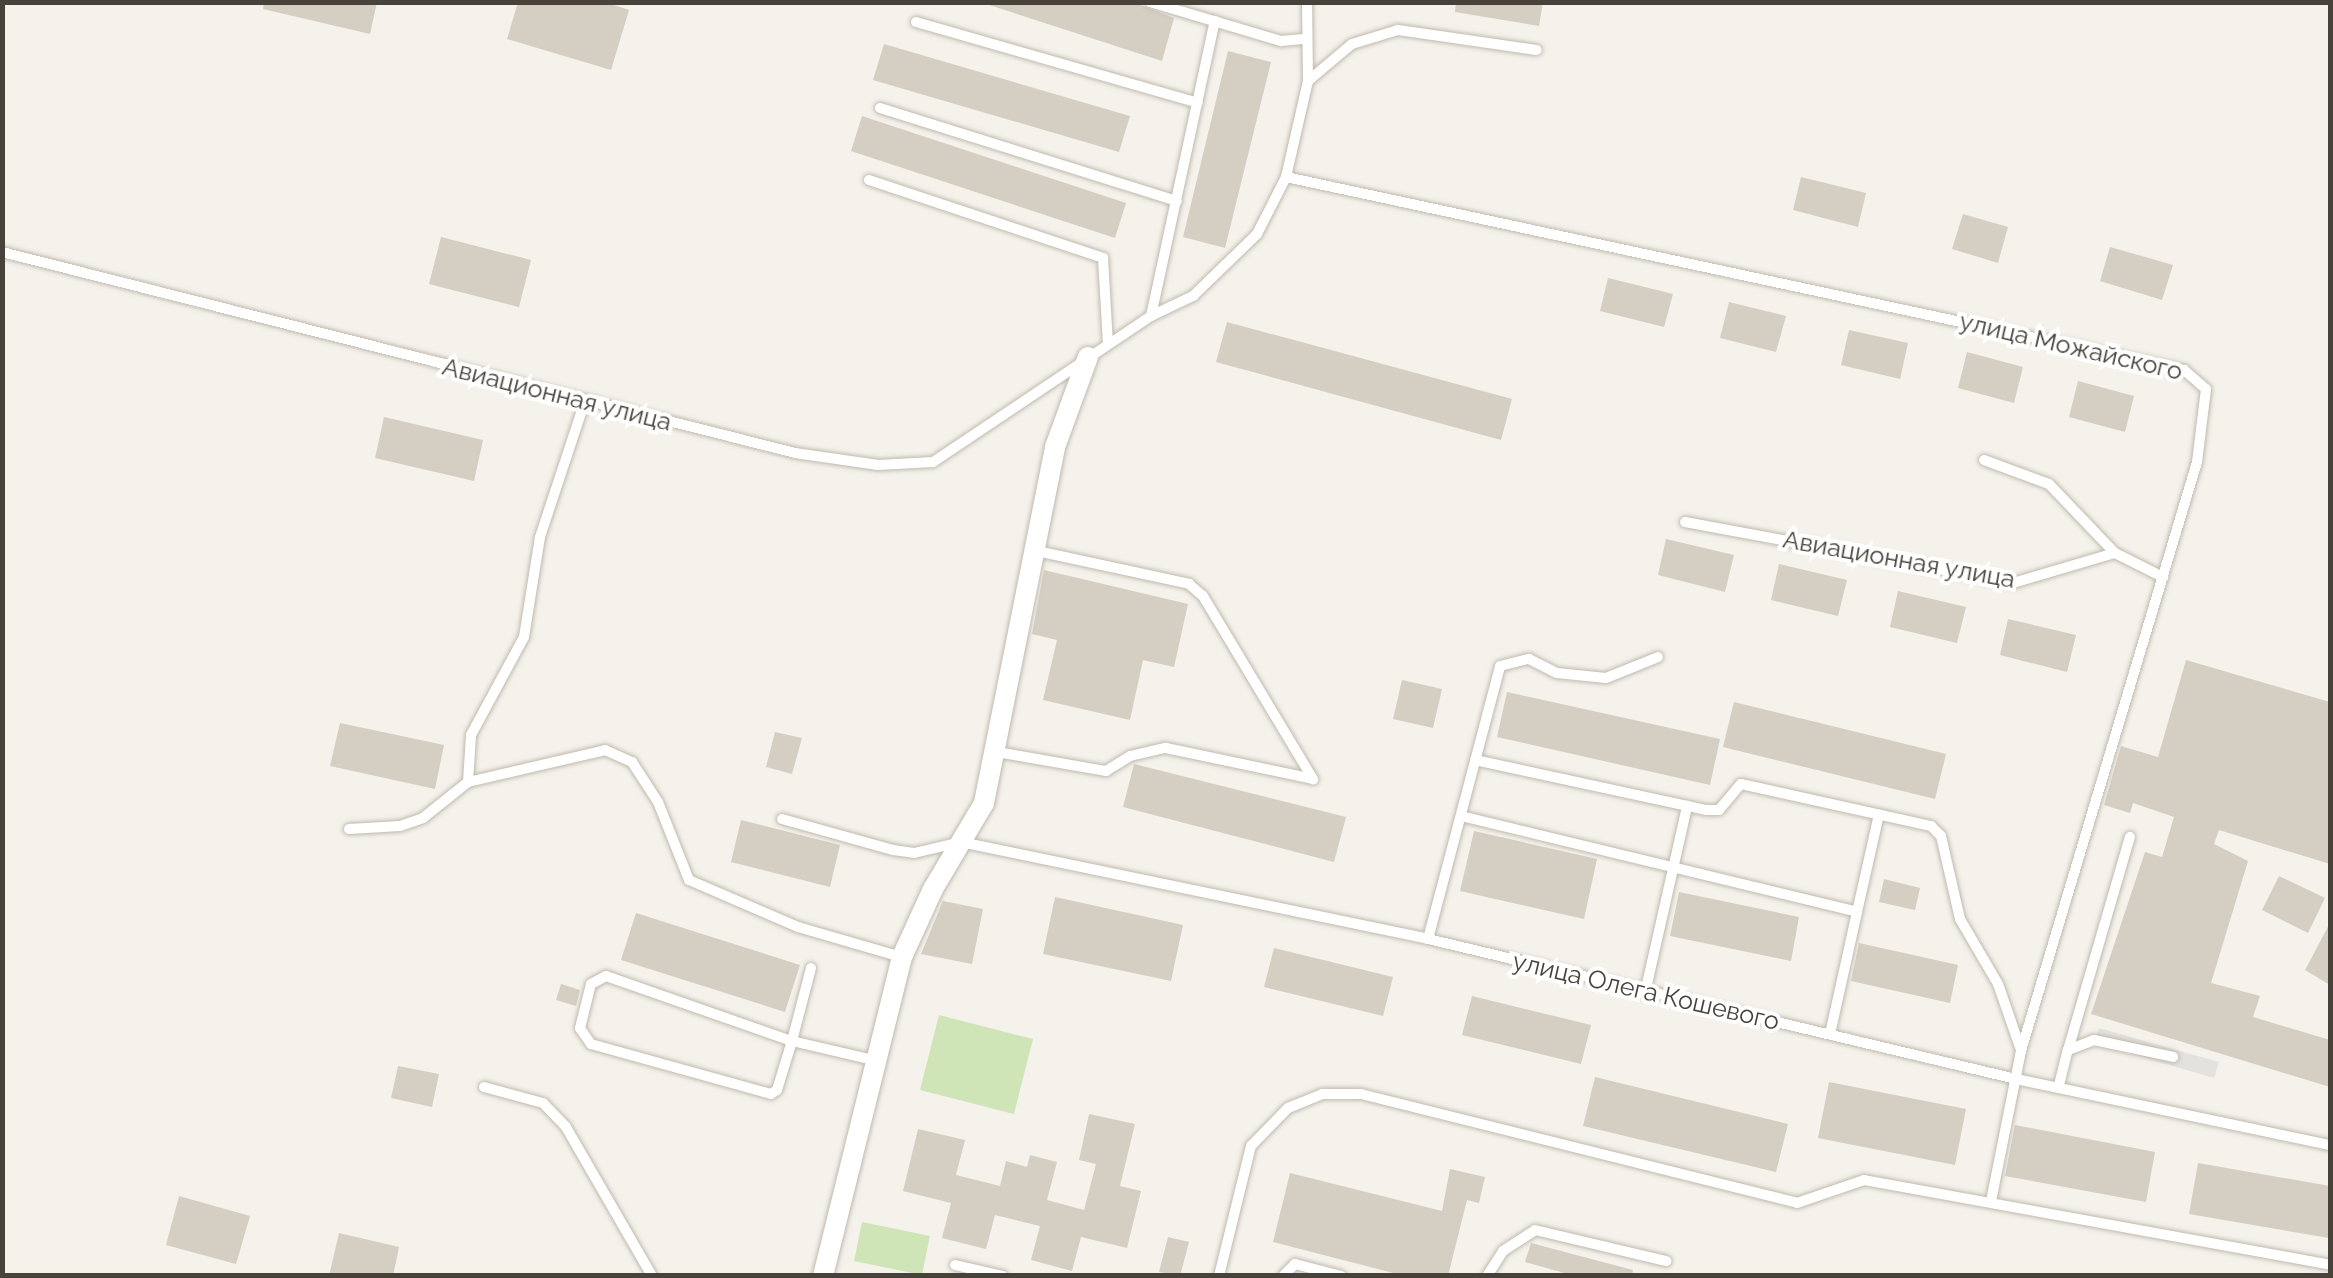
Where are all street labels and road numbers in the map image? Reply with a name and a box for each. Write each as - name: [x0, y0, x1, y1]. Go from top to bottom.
- street label: улица Можайского: [1957, 306, 2185, 386]
- street label: Авиационная улица: [439, 351, 675, 437]
- street label: Авиационная улица: [1780, 524, 2018, 594]
- street label: улица Олега Кошевого: [1510, 946, 1782, 1036]

